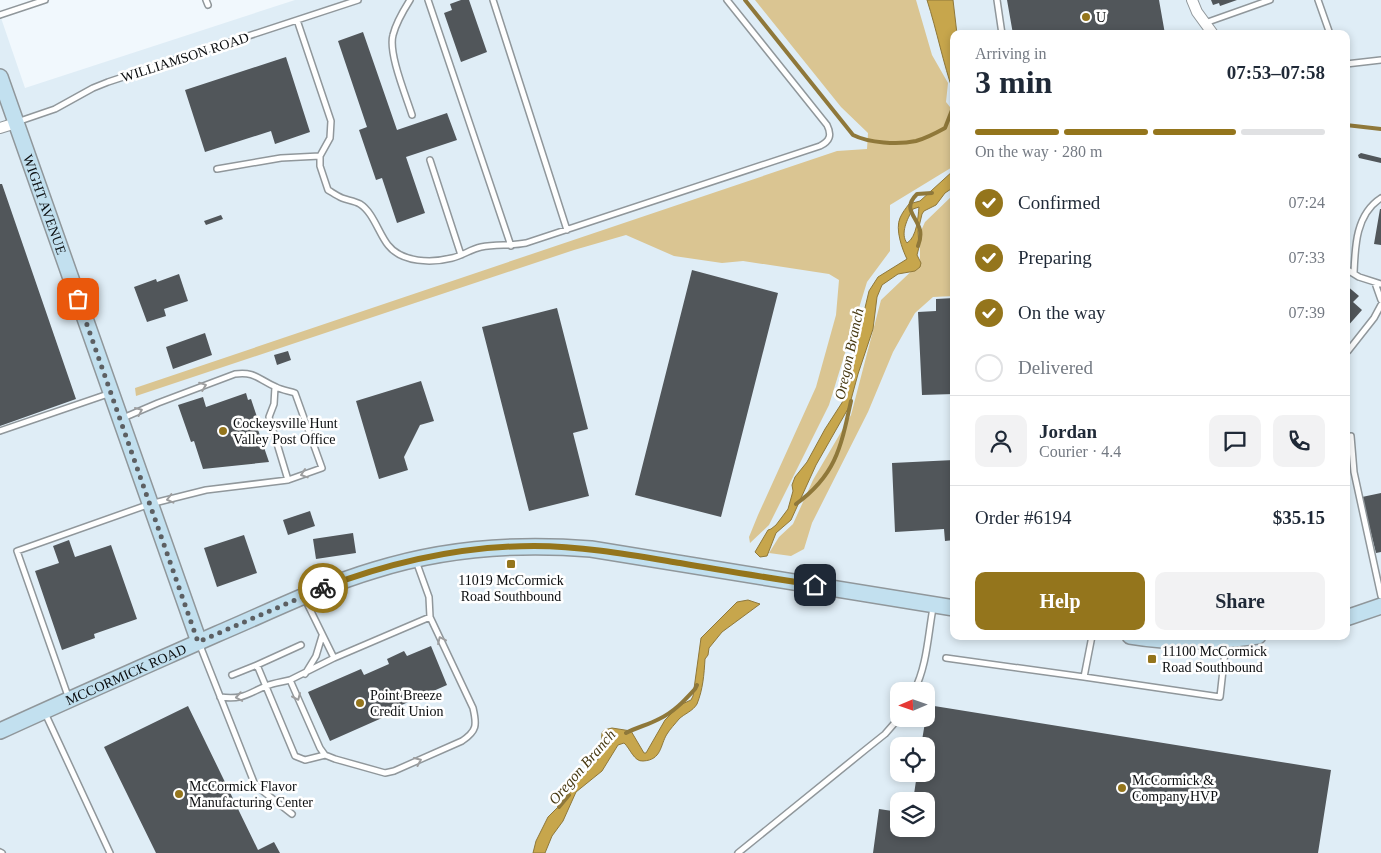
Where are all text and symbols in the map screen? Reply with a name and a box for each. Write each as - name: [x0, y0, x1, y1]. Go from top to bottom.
- place label: U: [1096, 10, 1106, 25]
- marker: U: [1080, 11, 1092, 23]
- street label: WILLIAMSON ROAD: [119, 30, 251, 85]
- text: Arriving in: [975, 45, 1047, 62]
- text: 07:53–07:58: [1227, 62, 1325, 83]
- text: 3 min: [975, 64, 1052, 100]
- text: On the way · 280 m: [975, 143, 1103, 160]
- street label: WIGHT AVENUE: [20, 152, 69, 257]
- icon: check: [975, 189, 1003, 217]
- text: Confirmed: [1018, 192, 1100, 213]
- text: 07:24: [1289, 194, 1325, 211]
- icon: check: [975, 244, 1003, 272]
- text: Preparing: [1018, 247, 1092, 268]
- text: 07:33: [1289, 249, 1325, 266]
- pin: [57, 278, 99, 320]
- icon: bag: [64, 285, 92, 313]
- icon: check: [975, 299, 1003, 327]
- text: On the way: [1018, 302, 1106, 323]
- text: 07:39: [1289, 304, 1325, 321]
- water label: Oregon Branch: [831, 307, 867, 401]
- text: Delivered: [1018, 357, 1093, 378]
- one-way arrow: [198, 382, 207, 392]
- one-way arrow: [134, 407, 143, 418]
- button: person: [975, 415, 1027, 467]
- button: chat: [1209, 415, 1261, 467]
- button: phone: [1273, 415, 1325, 467]
- place label: Cockeysville Hunt Valley Post Office: [233, 416, 338, 447]
- text: Jordan: [1039, 421, 1097, 442]
- marker: Cockeysville Hunt Valley Post Office: [217, 425, 229, 437]
- text: Courier · 4.4: [1039, 443, 1121, 460]
- one-way arrow: [301, 469, 309, 479]
- one-way arrow: [165, 493, 174, 504]
- text: Order #6194: [975, 507, 1072, 528]
- text: $35.15: [1273, 507, 1325, 528]
- marker: 11019 McCormick Road Southbound: [505, 558, 517, 570]
- courier: [298, 563, 348, 613]
- pin: [794, 564, 836, 606]
- icon: home: [801, 571, 829, 599]
- button: Help: [975, 572, 1145, 630]
- button: Share: [1155, 572, 1325, 630]
- place label: 11019 McCormick Road Southbound: [458, 573, 564, 604]
- icon: bike: [309, 574, 337, 602]
- one-way arrow: [437, 636, 447, 645]
- street label: MCCORMICK ROAD: [63, 642, 189, 708]
- place label: 11100 McCormick Road Southbound: [1162, 644, 1267, 675]
- marker: 11100 McCormick Road Southbound: [1146, 653, 1158, 665]
- north arrow: [890, 682, 935, 728]
- map controls: [890, 682, 935, 837]
- place label: Point Breeze Credit Union: [370, 688, 444, 719]
- one-way arrow: [234, 691, 243, 701]
- one-way arrow: [291, 692, 302, 701]
- marker: Point Breeze Credit Union: [354, 697, 366, 709]
- water label: Oregon Branch: [545, 727, 619, 807]
- button: locate: [890, 737, 935, 782]
- one-way arrow: [413, 756, 422, 767]
- place label: McCormick & Company HVP: [1132, 773, 1218, 804]
- place label: McCormick Flavor Manufacturing Center: [189, 779, 313, 810]
- marker: McCormick & Company HVP: [1116, 782, 1128, 794]
- marker: McCormick Flavor Manufacturing Center: [173, 788, 185, 800]
- button: layers: [890, 792, 935, 837]

